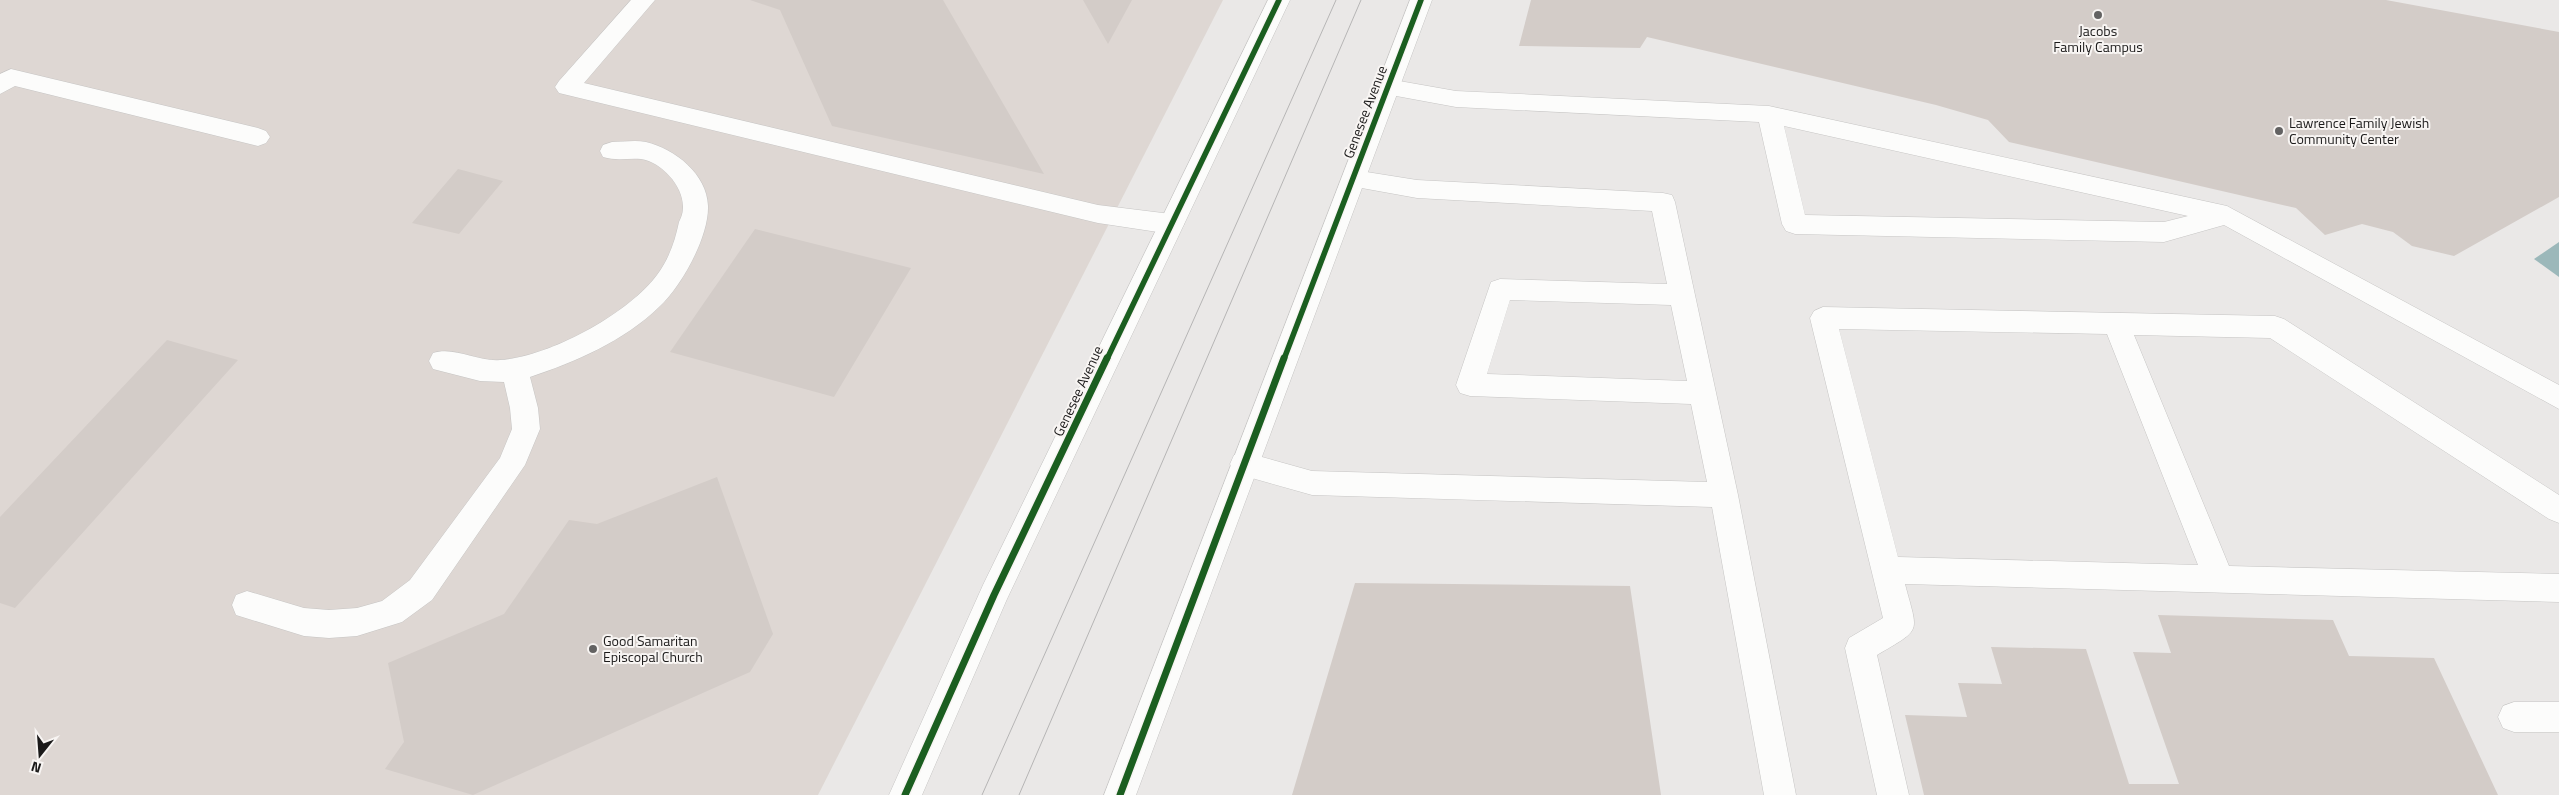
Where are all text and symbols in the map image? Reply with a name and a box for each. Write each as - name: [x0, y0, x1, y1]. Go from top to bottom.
- marker: Jacobs Family Campus: [2092, 9, 2104, 21]
- place label: Jacobs Family Campus: [2053, 20, 2143, 57]
- street label: Genesee Avenue: [1337, 62, 1392, 161]
- place label: Lawrence Family Jewish Community Center: [2289, 112, 2429, 149]
- marker: Lawrence Family Jewish Community Center: [2273, 125, 2285, 137]
- street label: Genesee Avenue: [1047, 342, 1108, 440]
- place label: Good Samaritan Episcopal Church: [603, 630, 703, 667]
- marker: Good Samaritan Episcopal Church: [587, 643, 599, 655]
- north arrow: [15, 730, 65, 780]
- text: N: [28, 756, 44, 779]

